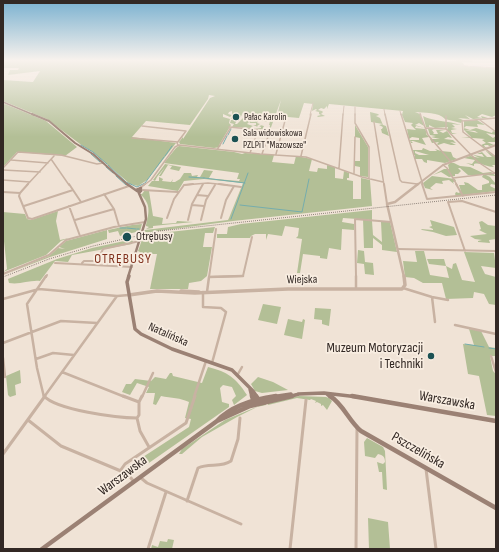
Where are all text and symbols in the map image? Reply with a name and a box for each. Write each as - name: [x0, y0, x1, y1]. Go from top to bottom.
- place label: Pałac Karolin: [244, 111, 287, 123]
- marker: Pałac Karolin: [231, 112, 241, 122]
- place label: Sala widowiskowa PZLPiT "Mazowsze": [243, 127, 306, 150]
- marker: Sala widowiskowa PZLPiT "Mazowsze": [230, 134, 240, 144]
- place label: Otrębusy: [136, 230, 173, 244]
- marker: Otrębusy: [121, 231, 133, 243]
- district label: OTRĘBUSY: [94, 251, 152, 267]
- street label: Wiejska: [287, 273, 317, 287]
- street label: Natalińska: [146, 320, 190, 350]
- place label: Muzeum Motoryzacji i Techniki: [326, 340, 423, 372]
- marker: Muzeum Motoryzacji i Techniki: [426, 351, 436, 361]
- street label: Warszawska: [418, 388, 476, 414]
- street label: Pszczelińska: [388, 429, 448, 473]
- street label: Warszawska: [95, 452, 151, 500]

